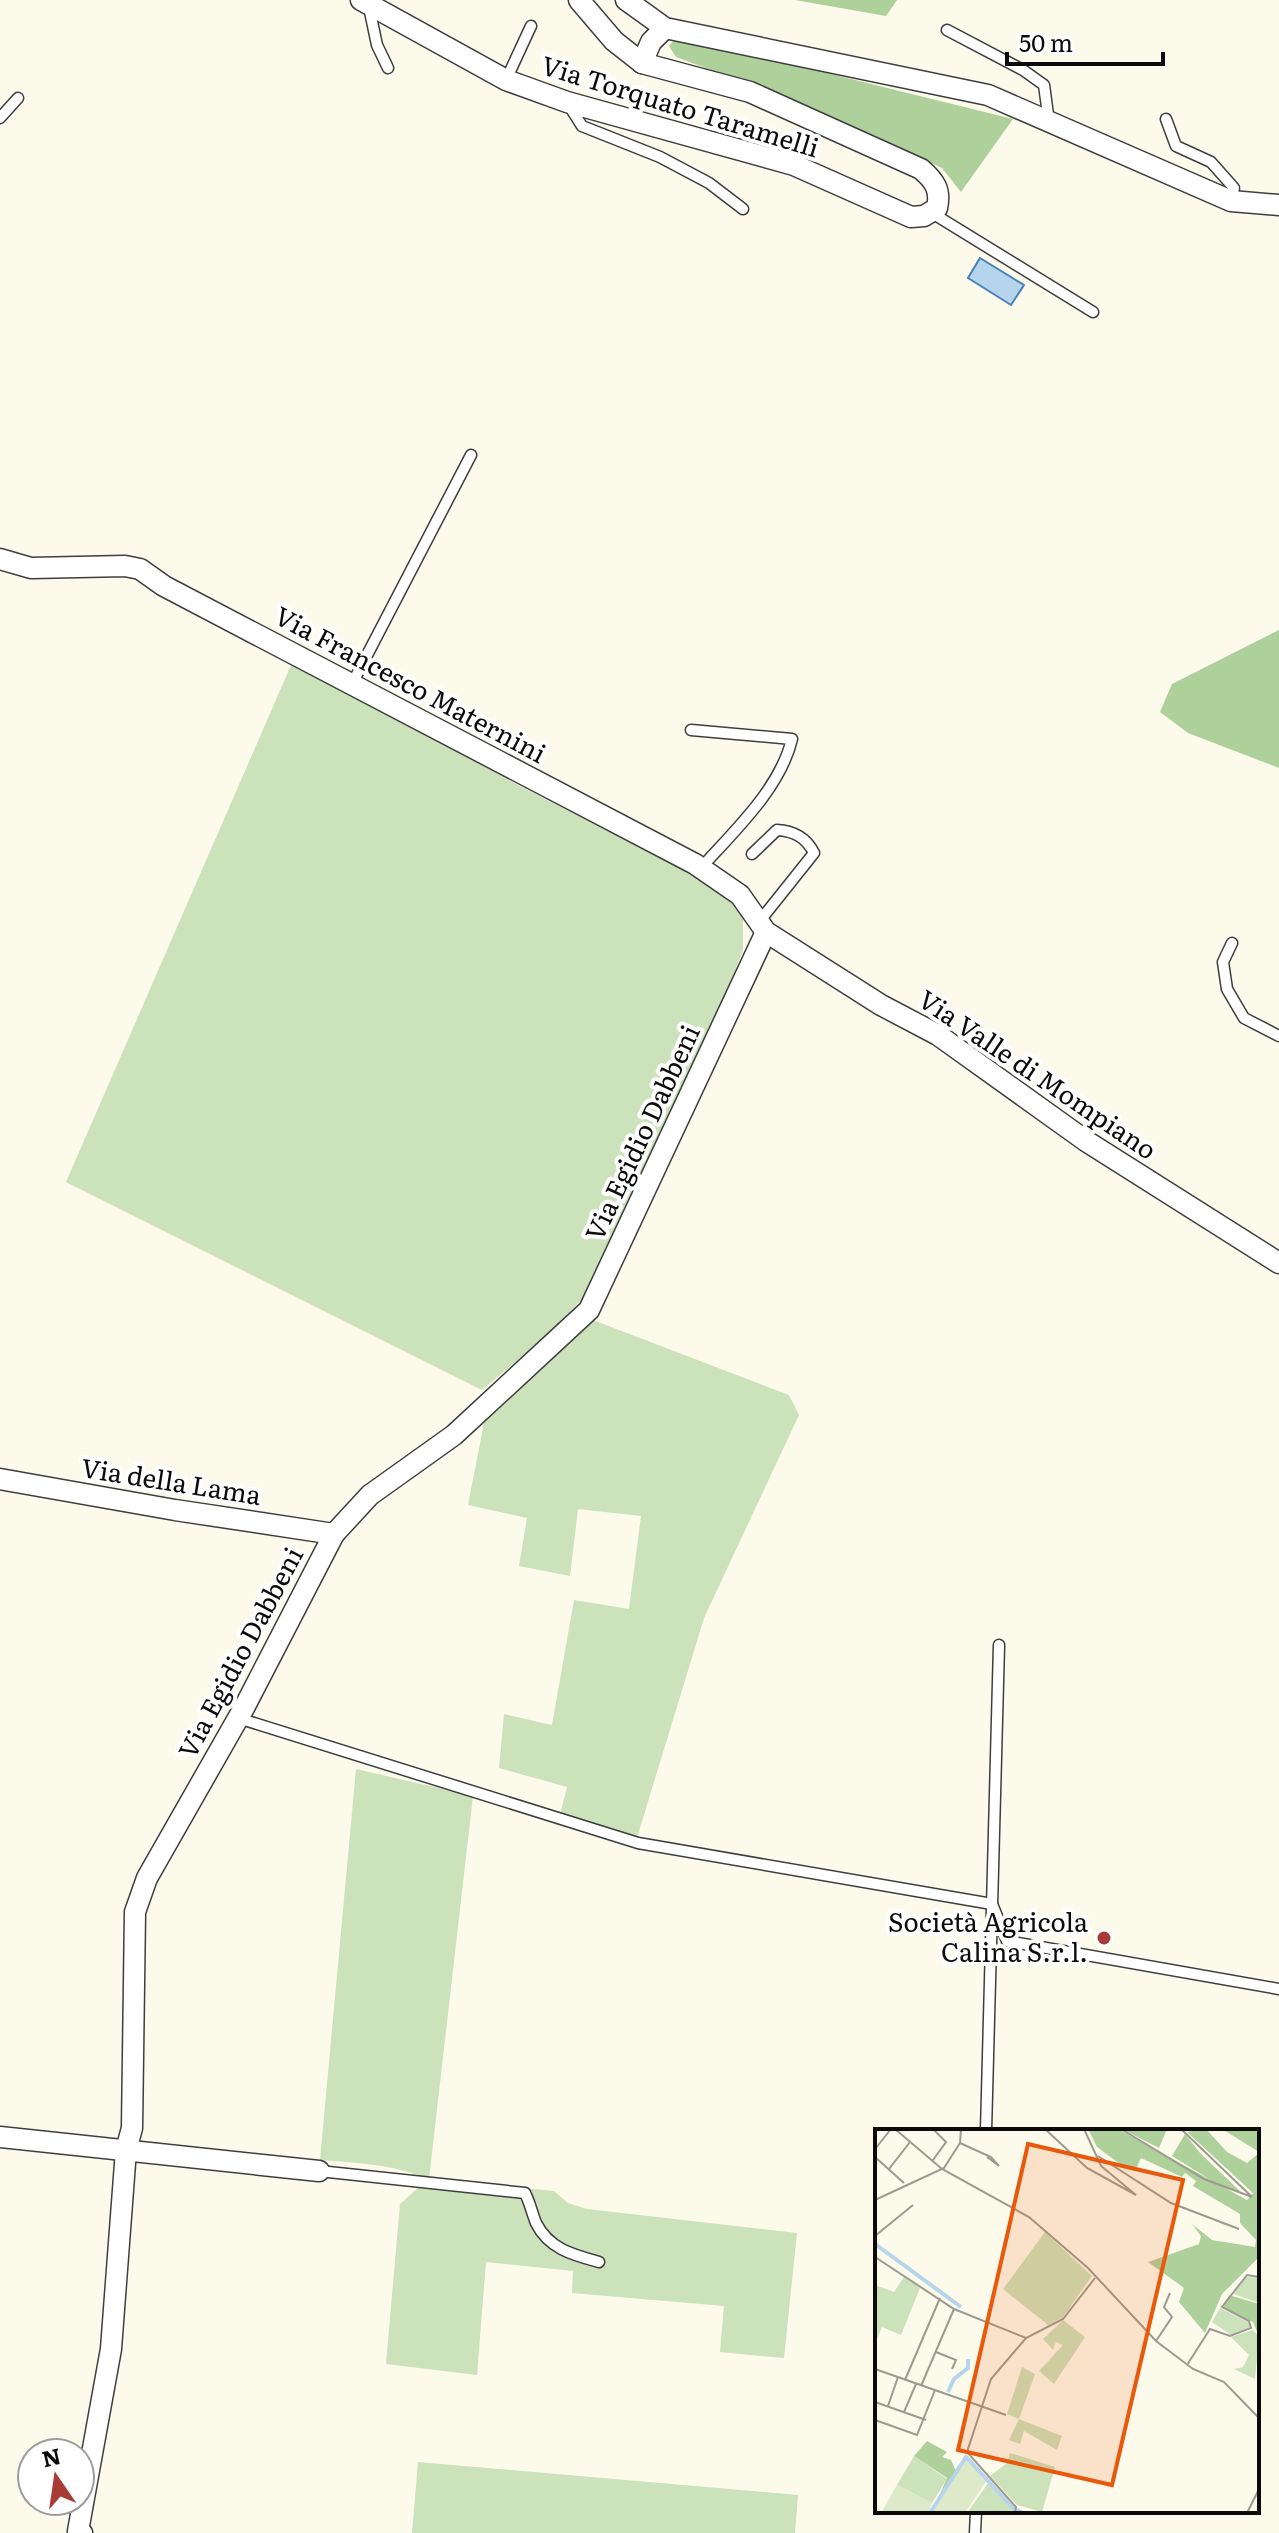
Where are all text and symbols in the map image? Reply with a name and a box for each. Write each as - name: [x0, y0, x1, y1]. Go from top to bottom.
- scale bar: [1007, 16, 1163, 66]
- text: 50 m: [1019, 24, 1073, 59]
- street label: Via Torquato Taramelli: [537, 44, 825, 166]
- street label: Via Francesco Maternini: [268, 595, 554, 771]
- street label: Via Valle di Mompiano: [911, 978, 1165, 1167]
- street label: Via Egidio Dabbeni: [574, 1017, 708, 1246]
- street label: Via della Lama: [79, 1446, 264, 1513]
- street label: Via Egidio Dabbeni: [167, 1539, 311, 1764]
- place label: Società Agricola Calina S.r.l.: [888, 1901, 1088, 1970]
- marker: Società Agricola Calina S.r.l.: [1095, 1929, 1113, 1947]
- inset map: [875, 2129, 1259, 2513]
- north arrow: [16, 2437, 96, 2517]
- text: N: [38, 2438, 64, 2474]

